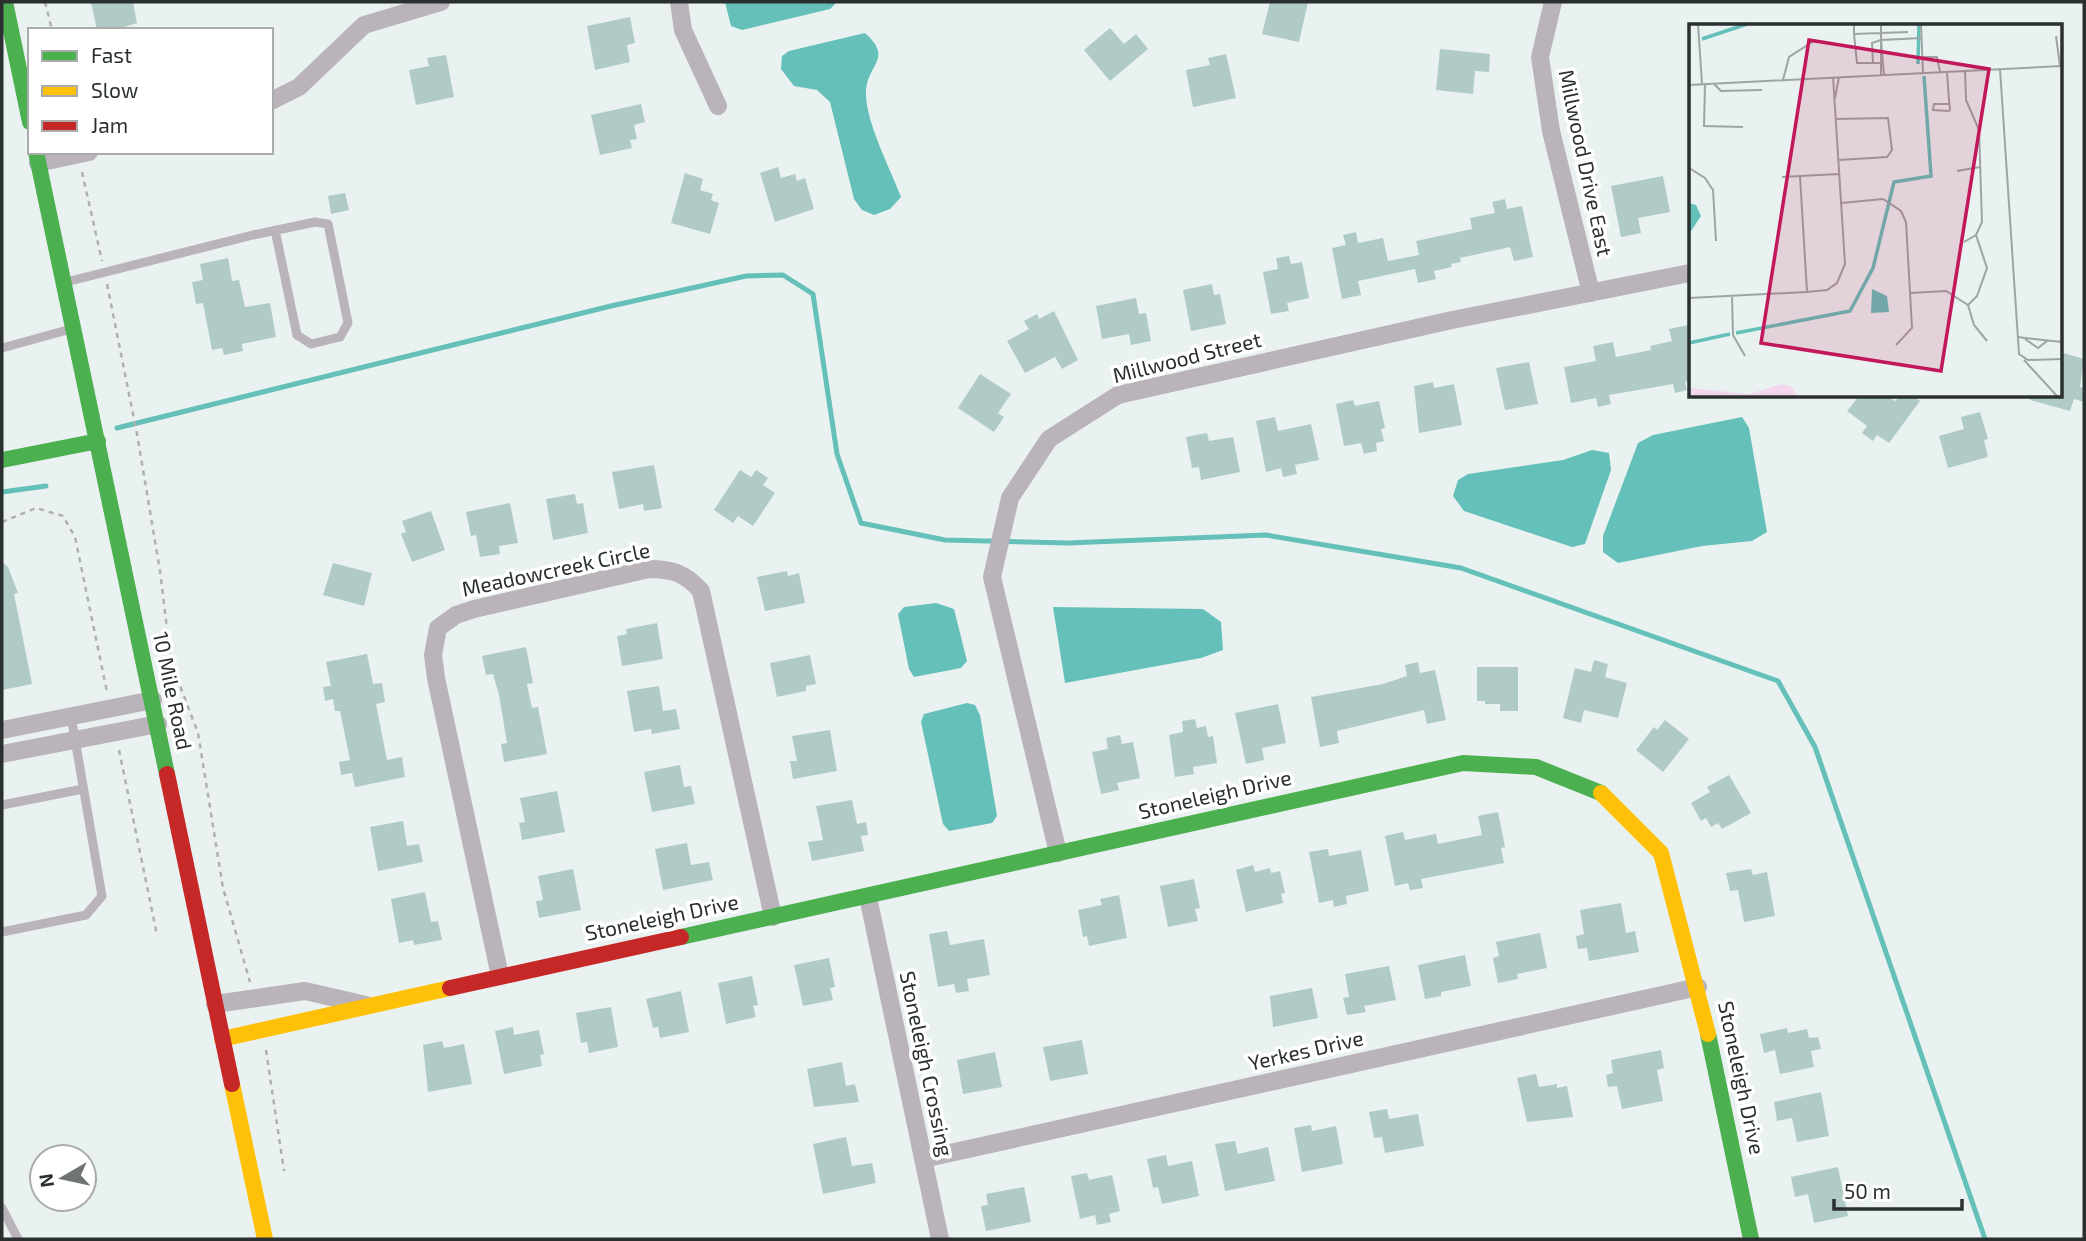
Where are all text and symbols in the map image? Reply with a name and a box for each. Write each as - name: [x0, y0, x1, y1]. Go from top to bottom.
- inset map: [1689, 24, 2062, 397]
- legend: [28, 28, 273, 154]
- text: Fast: [91, 42, 132, 67]
- street label: Millwood Drive East: [1554, 67, 1618, 258]
- text: Slow: [91, 77, 138, 102]
- text: Jam: [91, 112, 128, 137]
- street label: Millwood Street: [1110, 326, 1263, 387]
- street label: Meadowcreek Circle: [459, 536, 652, 601]
- street label: 10 Mile Road: [149, 629, 198, 752]
- street label: Stoneleigh Drive: [1136, 764, 1294, 823]
- street label: Stoneleigh Drive: [583, 888, 741, 945]
- street label: Stoneleigh Crossing: [896, 969, 959, 1159]
- street label: Stoneleigh Drive: [1714, 999, 1771, 1157]
- street label: Yerkes Drive: [1246, 1024, 1366, 1075]
- north arrow: [28, 1143, 98, 1213]
- scale bar: [1834, 1168, 1962, 1212]
- text: N: [33, 1172, 58, 1189]
- text: 50 m: [1844, 1178, 1891, 1203]

